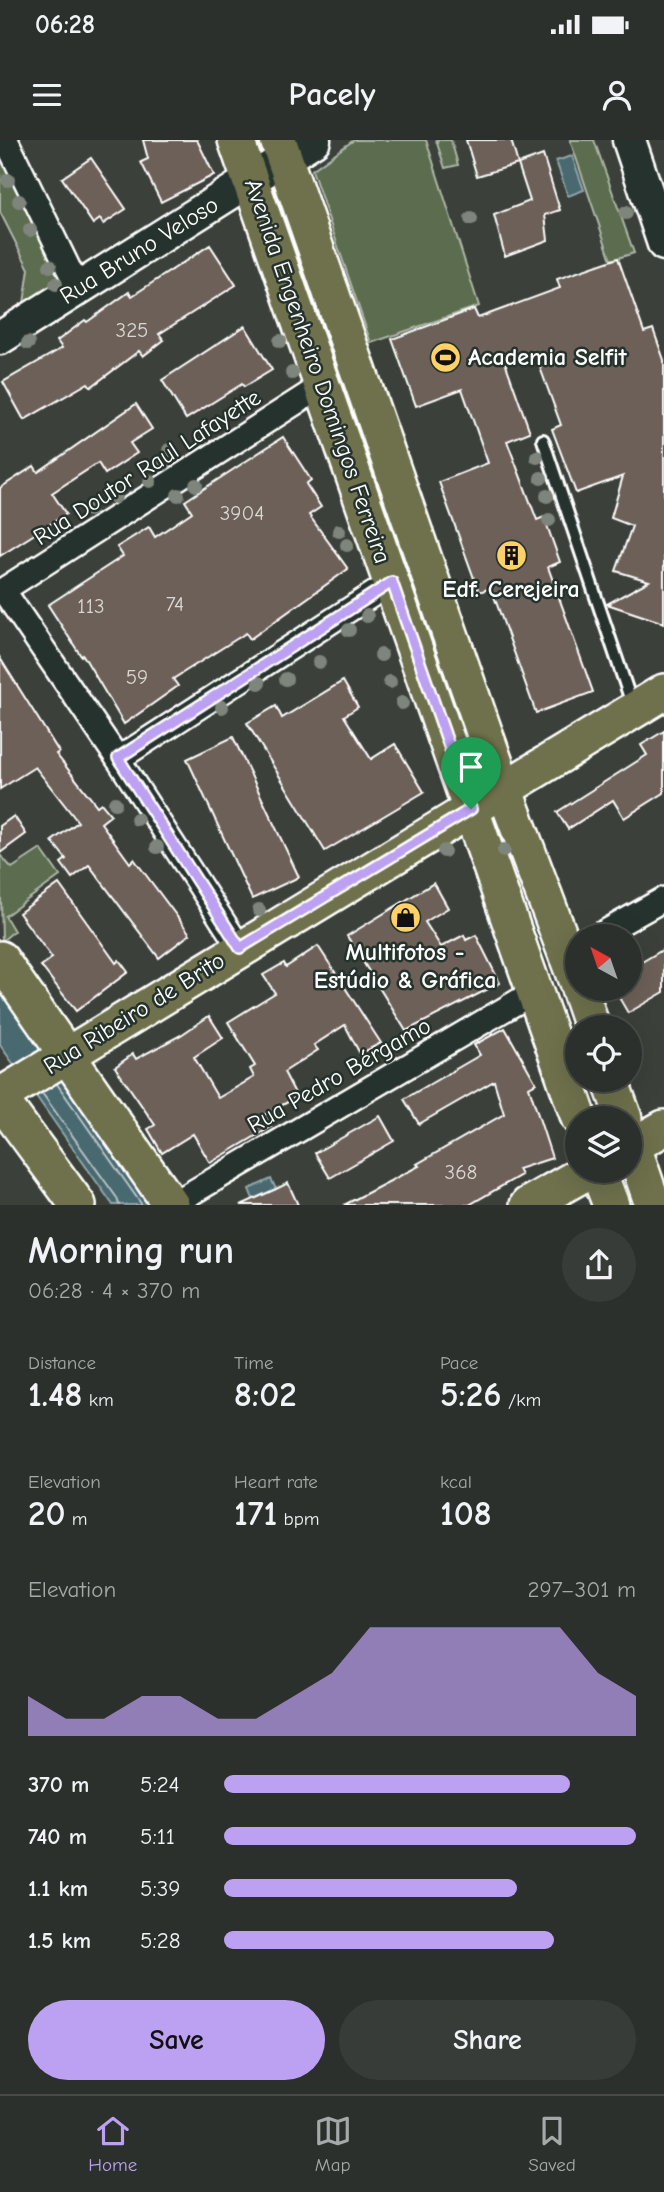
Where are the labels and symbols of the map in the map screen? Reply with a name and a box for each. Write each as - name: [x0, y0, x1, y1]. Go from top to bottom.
- street label: Avenida Engenheiro Domingos Ferreira: [239, 175, 397, 567]
- street label: Rua Bruno Veloso: [55, 190, 223, 310]
- house number: 325: [116, 318, 149, 342]
- sports icon: Academia Selfit: [428, 340, 462, 374]
- place label: Academia Selfit: [468, 343, 628, 371]
- street label: Rua Doutor Raul Lafayette: [28, 383, 266, 551]
- house number: 3904: [220, 501, 264, 525]
- building icon: Edf. Cerejeira: [494, 538, 528, 572]
- place label: Edf. Cerejeira: [442, 575, 580, 603]
- house number: 74: [166, 592, 184, 616]
- house number: 113: [77, 594, 105, 618]
- house number: 59: [126, 665, 148, 689]
- pin: [441, 737, 501, 809]
- shop icon: Multifotos - Estúdio & Gráfica: [388, 901, 422, 935]
- north arrow: [565, 924, 642, 1001]
- place label: Multifotos - Estúdio & Gráfica: [314, 938, 496, 994]
- street label: Rua Ribeiro de Brito: [38, 946, 230, 1080]
- street label: Rua Pedro Bérgamo: [242, 1011, 436, 1139]
- house number: 368: [445, 1160, 477, 1184]

